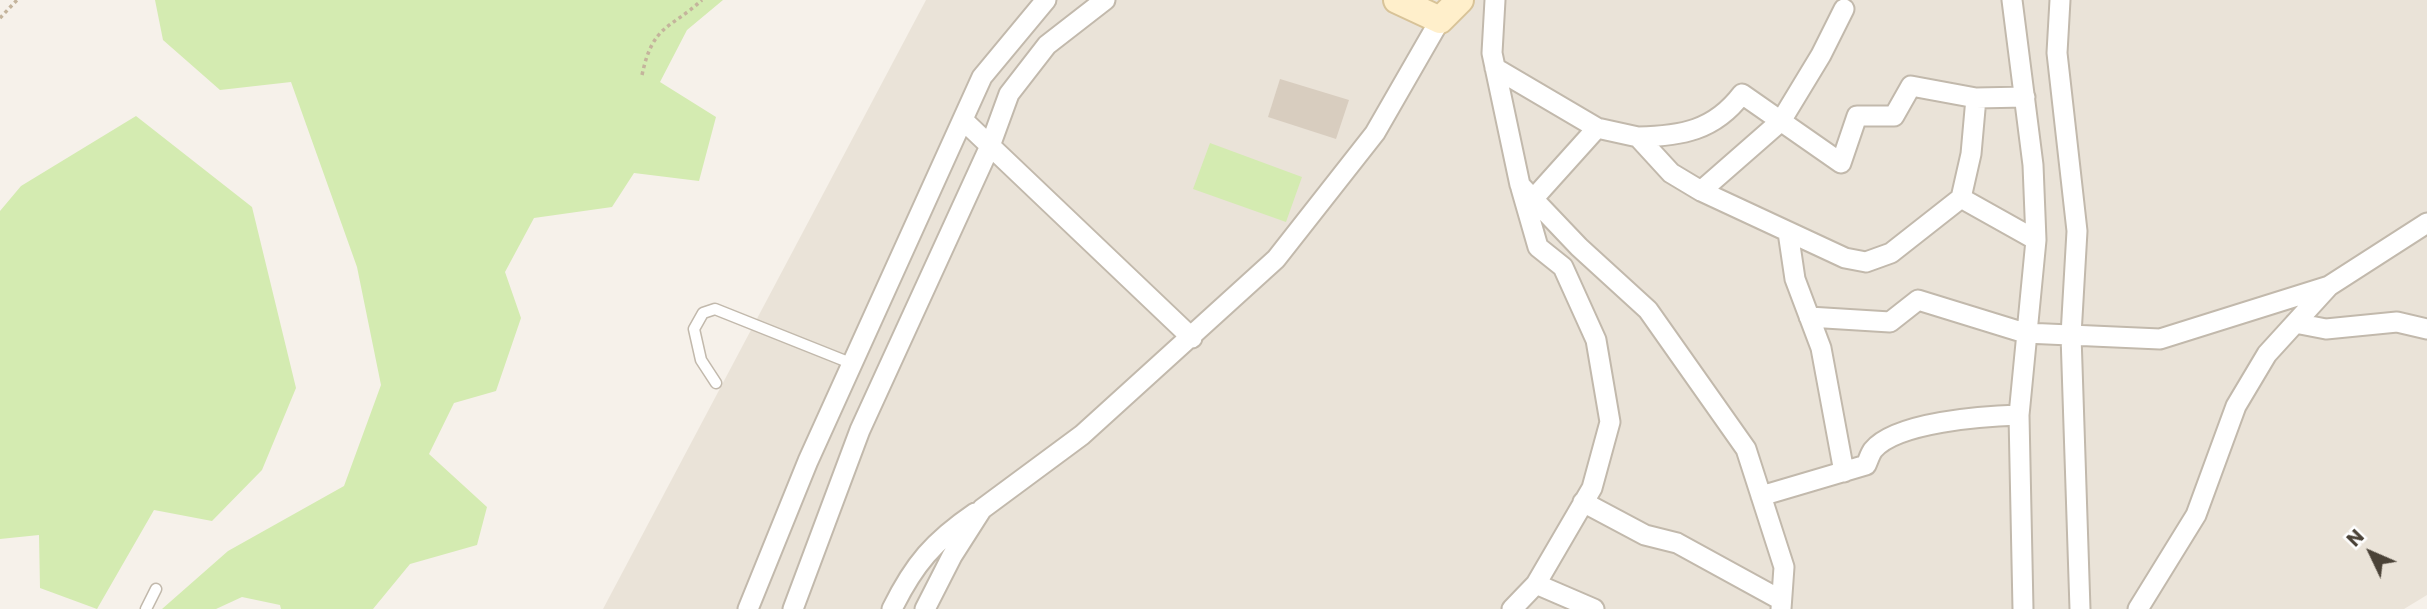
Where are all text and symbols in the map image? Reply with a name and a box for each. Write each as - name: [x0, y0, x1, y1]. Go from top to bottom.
- north arrow: [2336, 518, 2406, 588]
- text: N: [2341, 524, 2370, 553]

